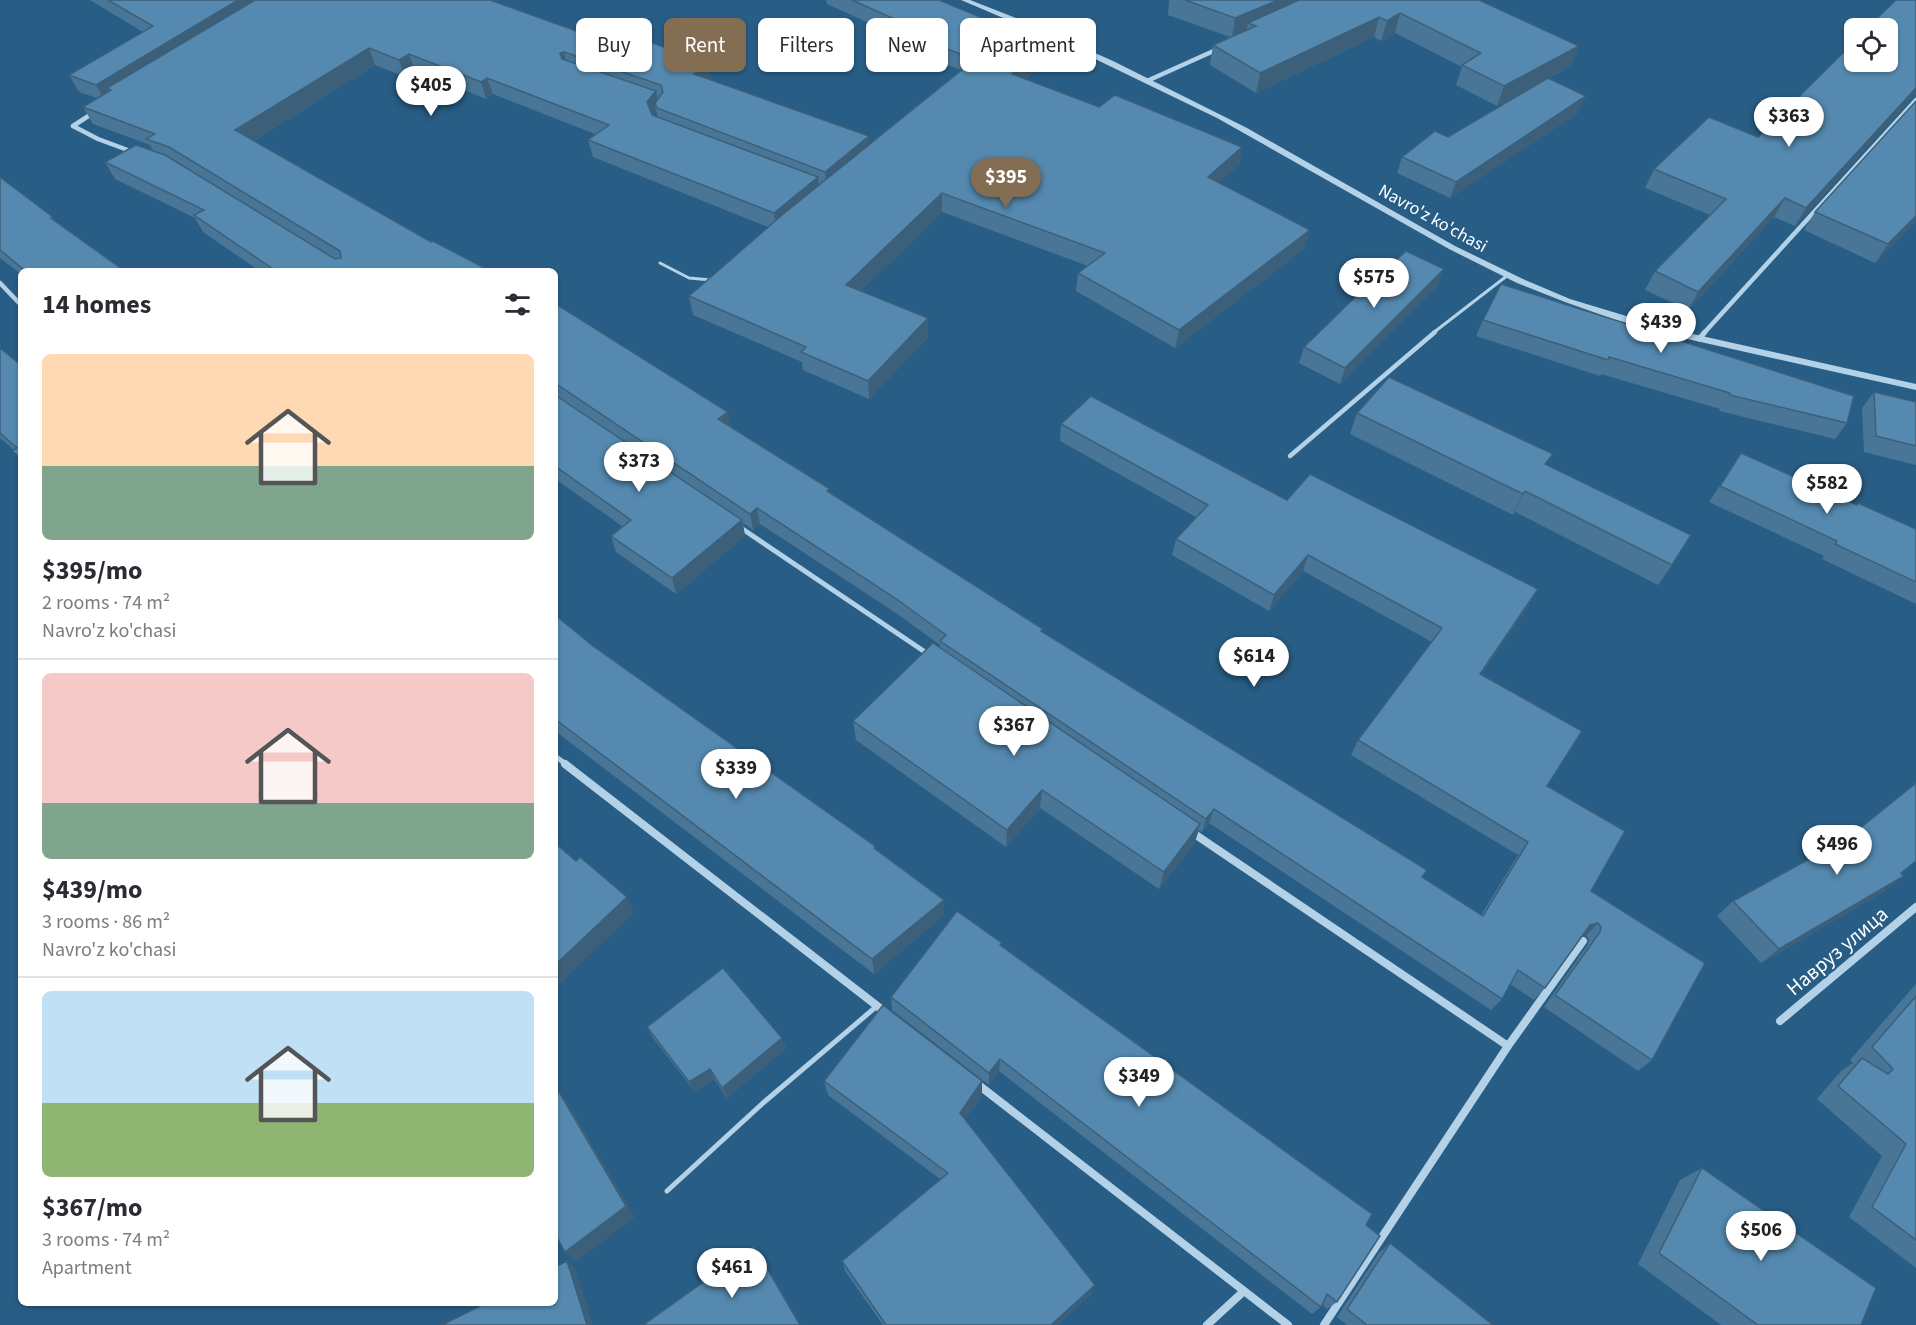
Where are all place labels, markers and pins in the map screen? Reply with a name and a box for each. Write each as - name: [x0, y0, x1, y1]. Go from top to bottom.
- pin: $405: [395, 66, 467, 117]
- pin: $363: [1753, 97, 1825, 148]
- pin: $395: [970, 158, 1042, 209]
- pin: $575: [1338, 258, 1410, 309]
- pin: $439: [1625, 303, 1697, 354]
- pin: $373: [603, 442, 675, 493]
- pin: $582: [1791, 464, 1863, 515]
- pin: $614: [1218, 637, 1290, 688]
- pin: $367: [978, 706, 1050, 757]
- pin: $339: [700, 749, 772, 800]
- pin: $496: [1801, 825, 1873, 876]
- pin: $349: [1103, 1057, 1175, 1108]
- pin: $506: [1725, 1211, 1797, 1262]
- pin: $461: [696, 1248, 768, 1299]

